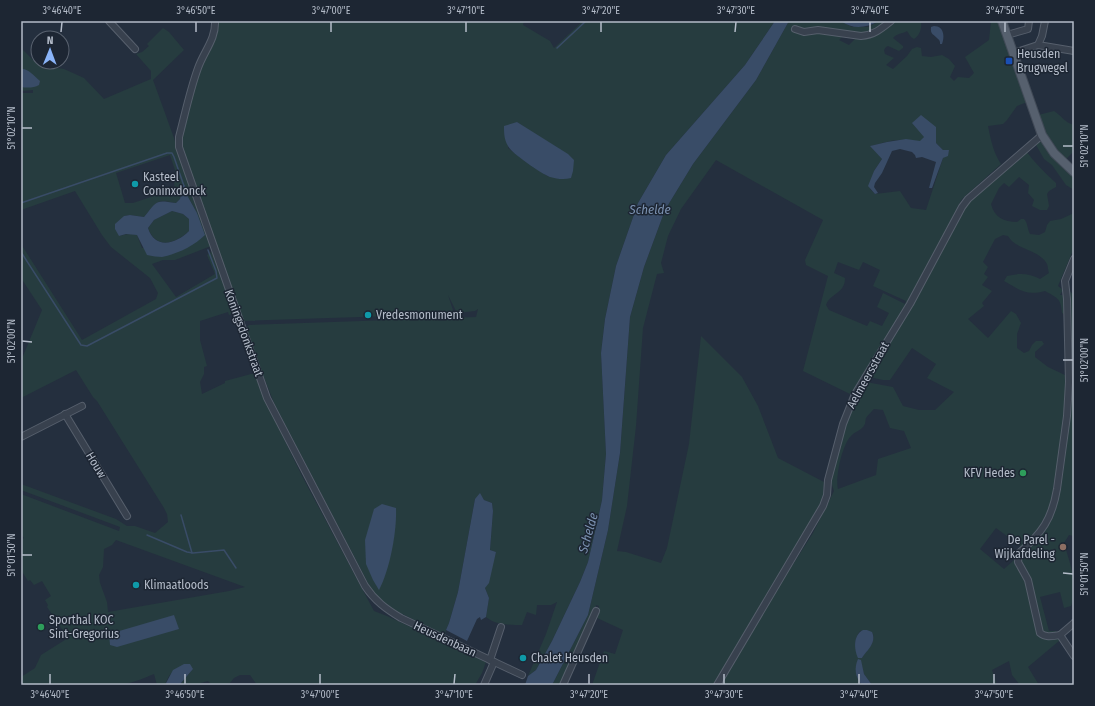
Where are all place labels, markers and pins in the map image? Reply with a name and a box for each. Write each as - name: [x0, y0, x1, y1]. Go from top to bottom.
- place label: Heusden Brugwegel: [1017, 47, 1068, 75]
- marker: Heusden Brugwegel: [1004, 56, 1014, 66]
- place label: Kasteel Coninxdonck: [143, 170, 206, 198]
- marker: Kasteel Coninxdonck: [130, 179, 140, 189]
- place label: Vredesmonument: [376, 308, 463, 322]
- marker: Vredesmonument: [363, 310, 373, 320]
- place label: KFV Hedes: [964, 466, 1015, 480]
- marker: KFV Hedes: [1018, 468, 1028, 478]
- place label: De Parel - Wijkafdeling: [995, 533, 1055, 561]
- marker: De Parel - Wijkafdeling: [1058, 542, 1068, 552]
- place label: Klimaatloods: [144, 578, 209, 592]
- marker: Klimaatloods: [131, 580, 141, 590]
- place label: Sporthal KOC Sint-Gregorius: [49, 613, 119, 641]
- marker: Sporthal KOC Sint-Gregorius: [36, 622, 46, 632]
- place label: Chalet Heusden: [531, 651, 608, 665]
- marker: Chalet Heusden: [518, 653, 528, 663]

